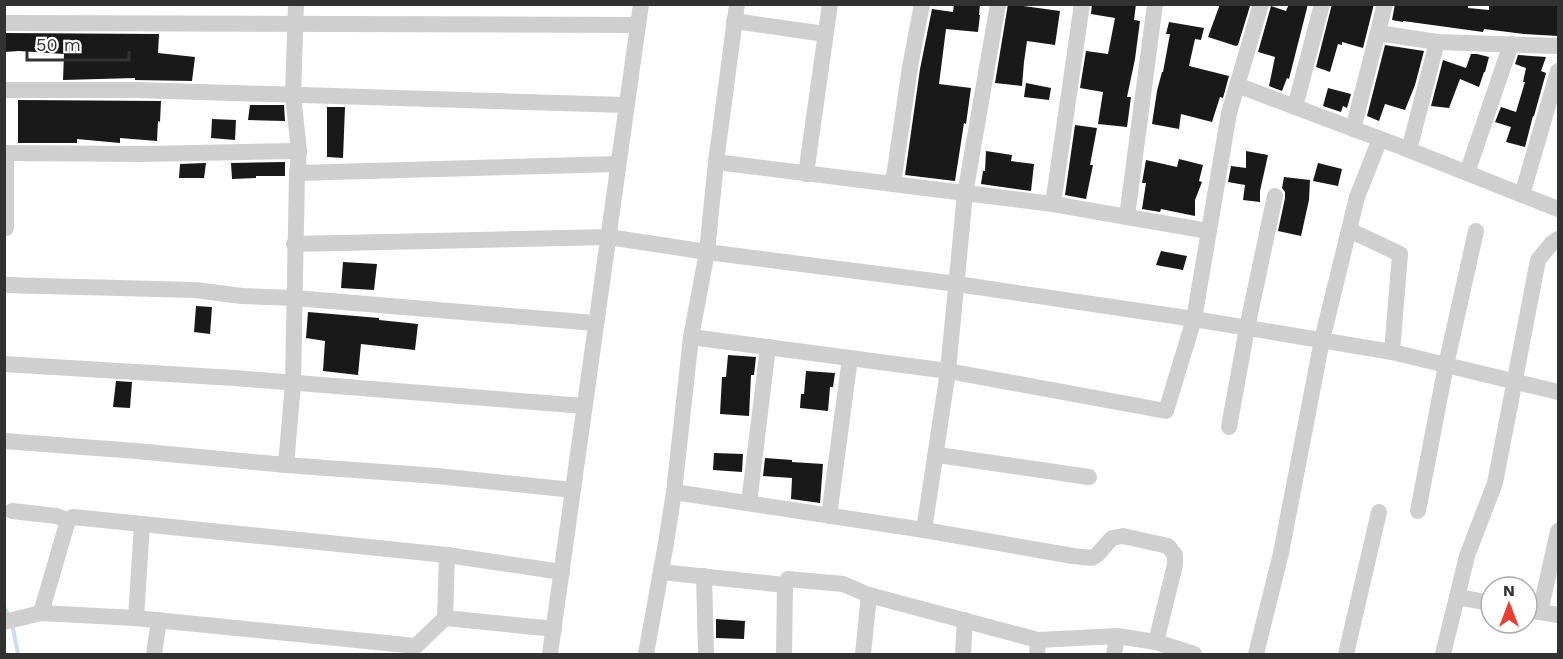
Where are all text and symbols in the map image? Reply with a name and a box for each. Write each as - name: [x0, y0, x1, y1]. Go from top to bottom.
- scale bar: [27, 24, 129, 62]
- text: 50 m: [36, 34, 81, 55]
- north arrow: [1479, 575, 1539, 635]
- text: N: [1503, 581, 1515, 600]

